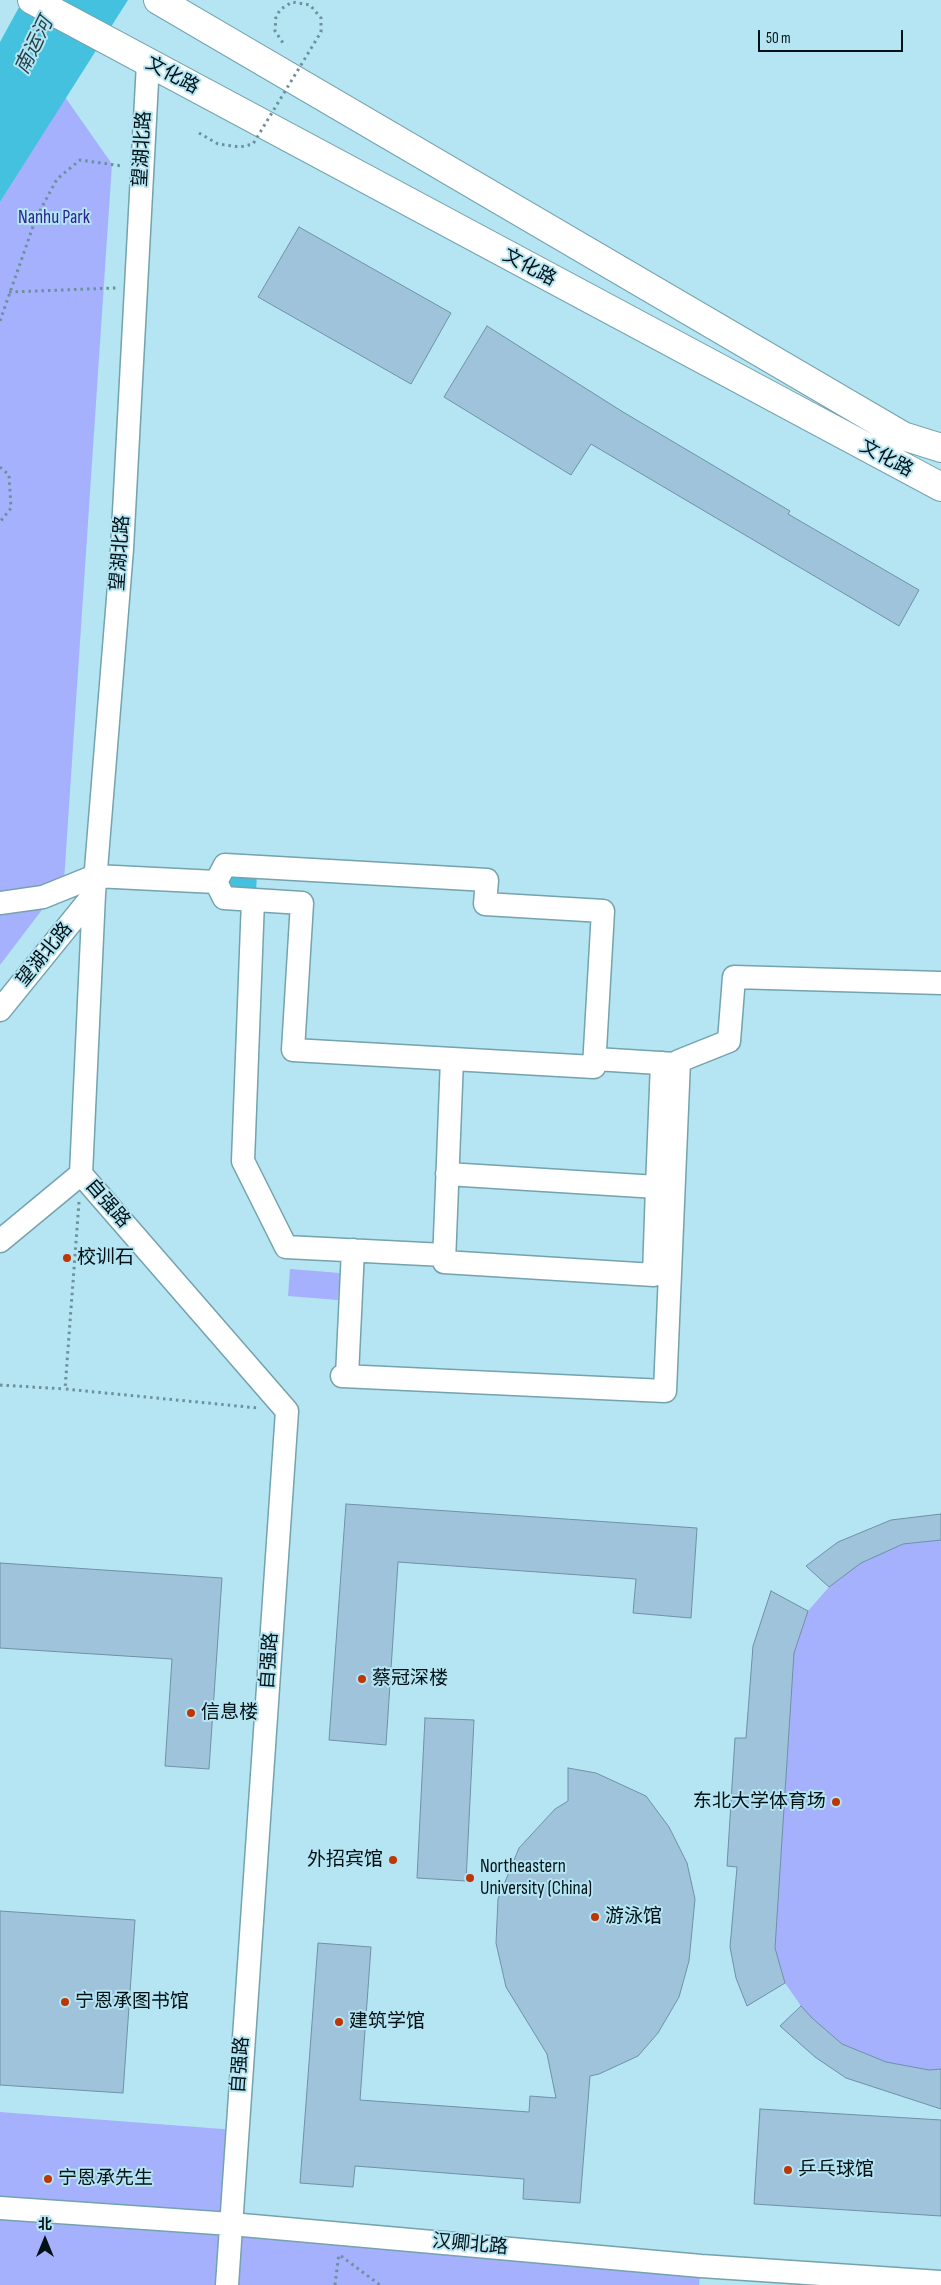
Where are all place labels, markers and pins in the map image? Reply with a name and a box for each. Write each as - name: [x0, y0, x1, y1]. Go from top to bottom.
- place label: 校训石: [77, 1247, 134, 1269]
- marker: 校训石: [61, 1252, 73, 1264]
- place label: 蔡冠深楼: [372, 1668, 448, 1690]
- marker: 蔡冠深楼: [356, 1673, 368, 1685]
- place label: 信息楼: [201, 1702, 258, 1724]
- marker: 信息楼: [185, 1707, 197, 1719]
- place label: 东北大学体育场: [693, 1791, 826, 1813]
- marker: 东北大学体育场: [830, 1796, 842, 1808]
- place label: 外招宾馆: [307, 1849, 383, 1871]
- marker: 外招宾馆: [387, 1854, 399, 1866]
- place label: Northeastern University (China): [480, 1856, 592, 1900]
- marker: Northeastern University (China): [464, 1872, 476, 1884]
- place label: 游泳馆: [605, 1906, 662, 1928]
- marker: 游泳馆: [589, 1911, 601, 1923]
- place label: 宁恩承图书馆: [75, 1991, 189, 2013]
- marker: 宁恩承图书馆: [59, 1996, 71, 2008]
- place label: 建筑学馆: [349, 2011, 425, 2033]
- marker: 建筑学馆: [333, 2016, 345, 2028]
- place label: 乒乓球馆: [798, 2159, 874, 2181]
- marker: 乒乓球馆: [782, 2164, 794, 2176]
- place label: 宁恩承先生: [58, 2168, 153, 2190]
- marker: 宁恩承先生: [42, 2173, 54, 2185]

